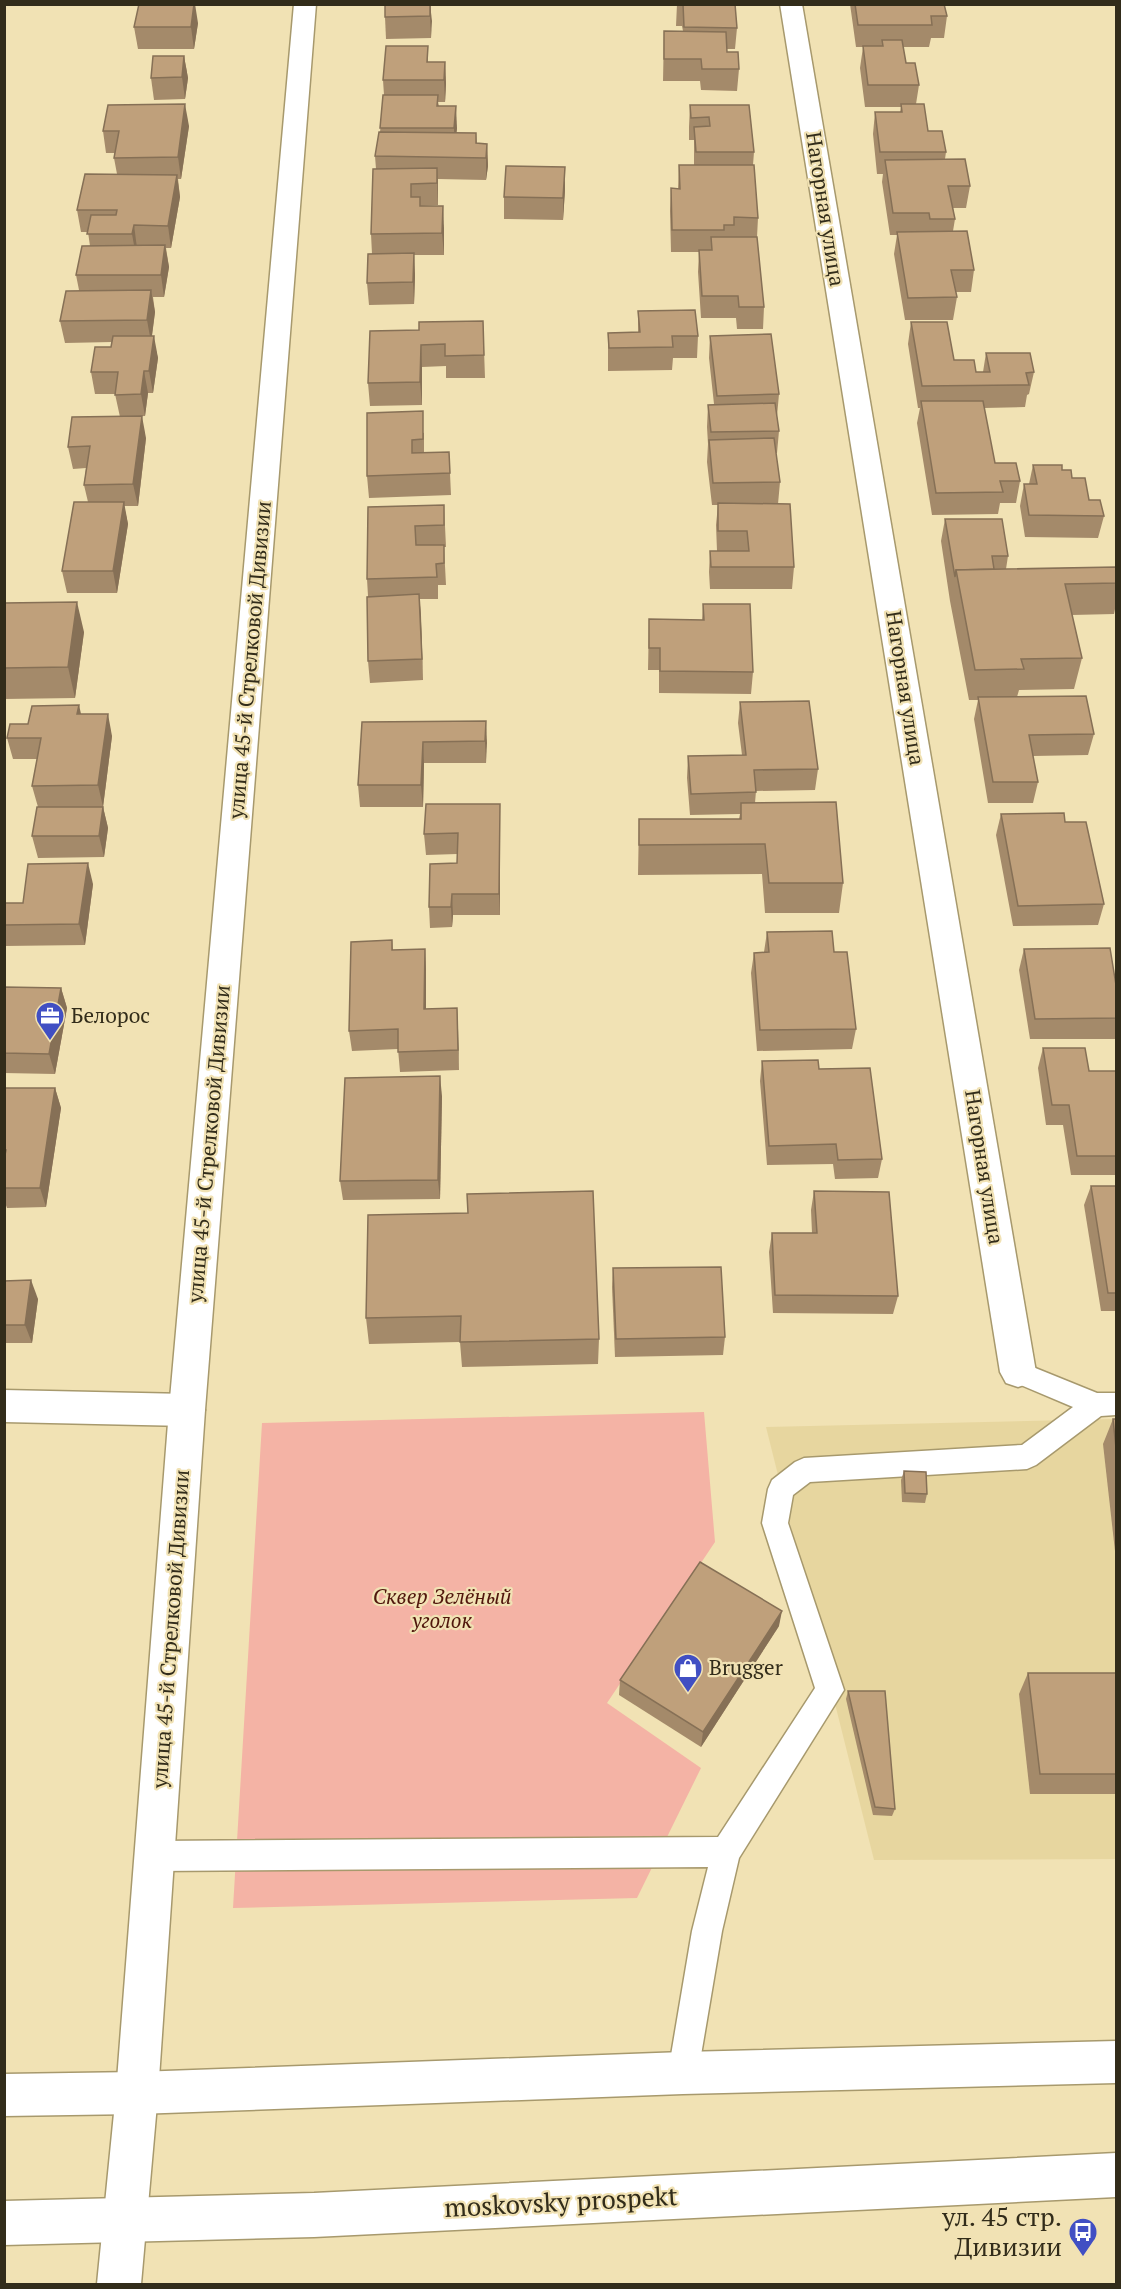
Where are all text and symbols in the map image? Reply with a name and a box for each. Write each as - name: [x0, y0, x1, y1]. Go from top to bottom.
- street label: Нагорная улица: [800, 130, 852, 288]
- street label: улица 45-й Стрелковой Дивизии: [221, 500, 277, 821]
- street label: Нагорная улица: [880, 609, 932, 767]
- street label: улица 45-й Стрелковой Дивизии: [180, 984, 236, 1305]
- office icon: Белорос: [34, 1000, 66, 1042]
- place label: Белорос: [71, 1001, 150, 1029]
- street label: Нагорная улица: [959, 1088, 1011, 1246]
- street label: улица 45-й Стрелковой Дивизии: [145, 1469, 195, 1790]
- park label: Сквер Зелёный уголок: [373, 1582, 511, 1634]
- shop icon: Brugger: [672, 1652, 704, 1694]
- place label: Brugger: [709, 1653, 783, 1681]
- street label: moskovsky prospekt: [443, 2178, 679, 2224]
- place label: ул. 45 стр. Дивизии: [941, 2199, 1062, 2263]
- bus stop icon: ул. 45 стр. Дивизии: [1067, 2216, 1099, 2258]

